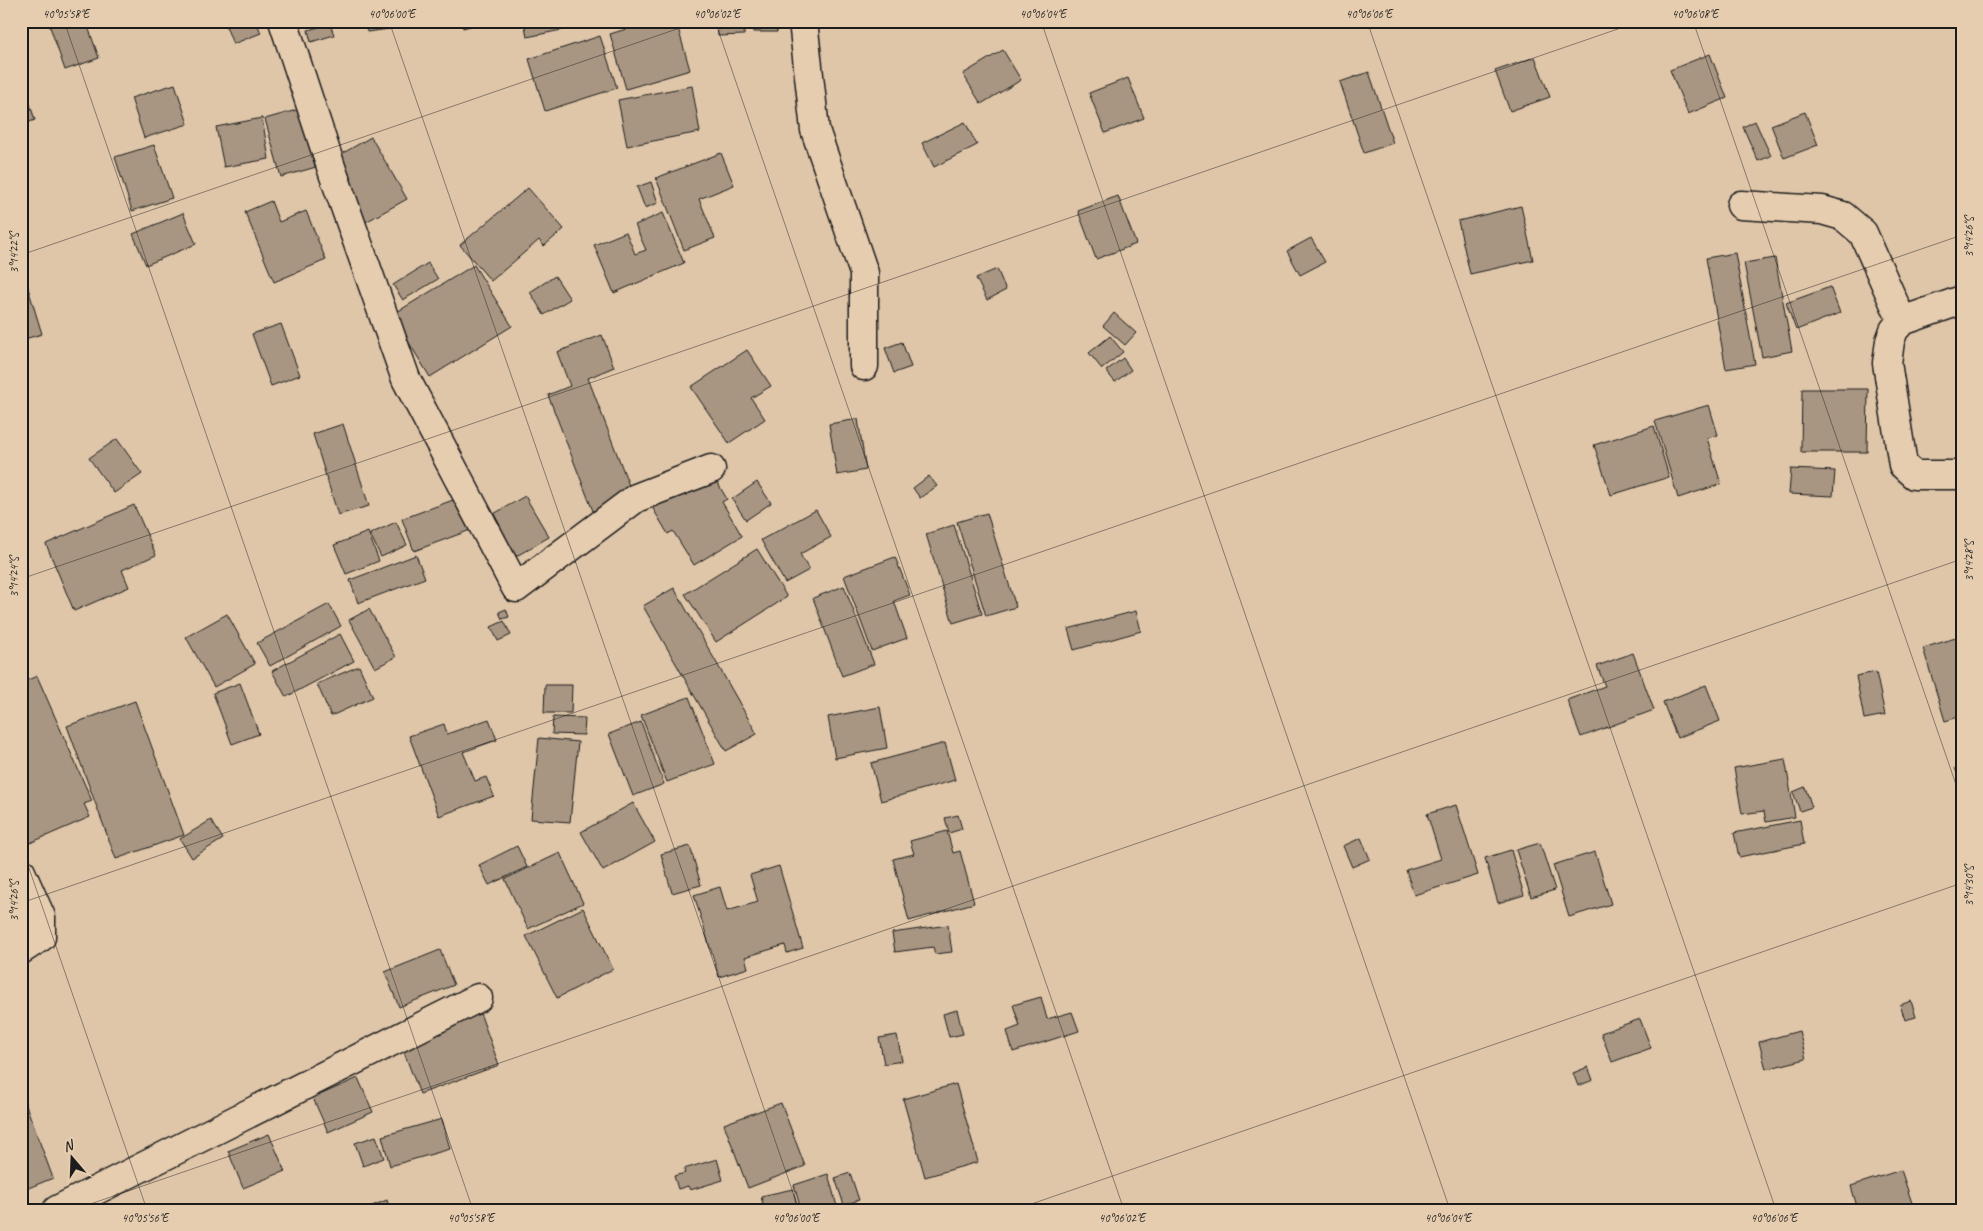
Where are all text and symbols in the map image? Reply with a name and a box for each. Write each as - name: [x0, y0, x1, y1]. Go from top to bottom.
- text: 40°05'58"E: [43, 6, 91, 22]
- text: 40°06'00"E: [369, 6, 417, 22]
- text: 40°06'02"E: [694, 6, 742, 22]
- text: 40°06'04"E: [1020, 6, 1068, 22]
- text: 40°06'06"E: [1346, 6, 1394, 22]
- text: 40°06'08"E: [1672, 6, 1720, 22]
- text: 3°14'26"S: [1961, 215, 1977, 257]
- text: 3°14'22"S: [6, 231, 22, 273]
- text: 3°14'28"S: [1961, 539, 1977, 581]
- text: 3°14'24"S: [6, 555, 22, 597]
- text: 3°14'30"S: [1961, 864, 1977, 906]
- text: 3°14'26"S: [6, 879, 22, 921]
- north arrow: [48, 1134, 98, 1184]
- text: N: [61, 1136, 77, 1156]
- text: 40°05'56"E: [122, 1210, 170, 1226]
- text: 40°05'58"E: [448, 1210, 496, 1226]
- text: 40°06'00"E: [773, 1210, 821, 1226]
- text: 40°06'02"E: [1099, 1210, 1147, 1226]
- text: 40°06'04"E: [1425, 1210, 1473, 1226]
- text: 40°06'06"E: [1751, 1210, 1799, 1226]

